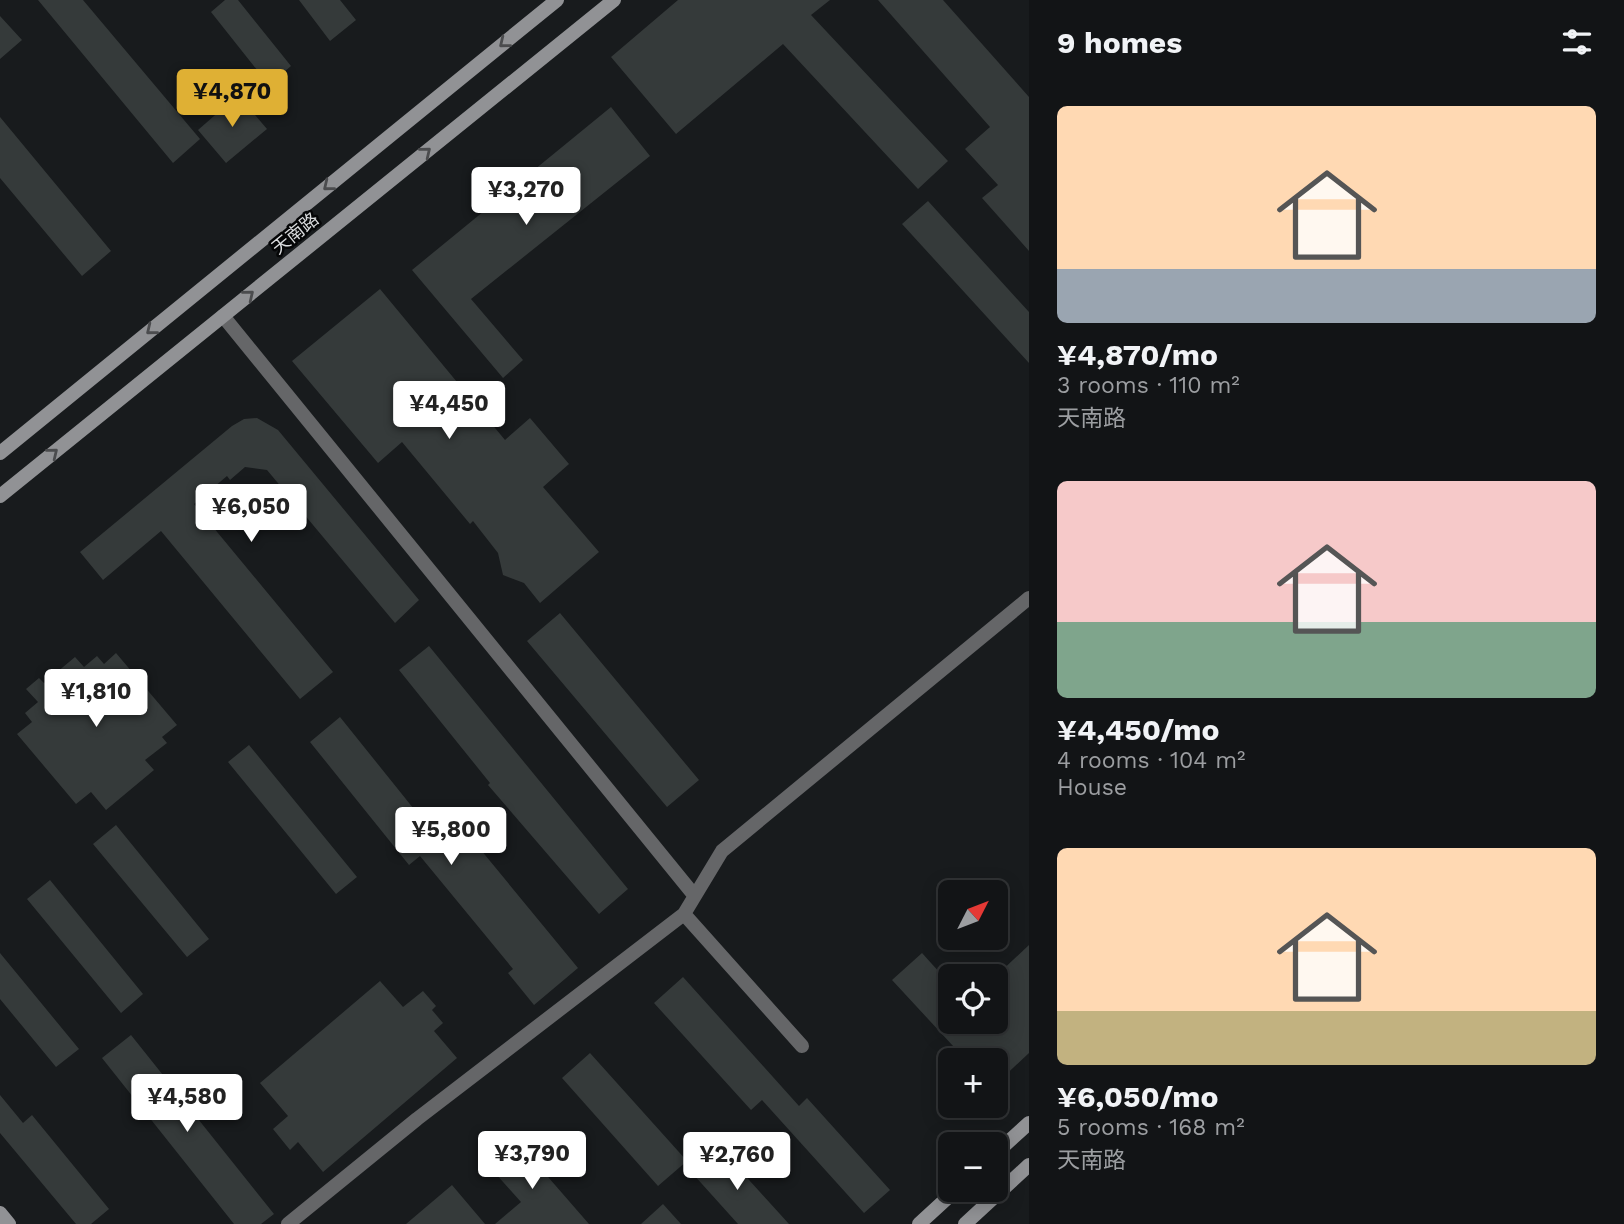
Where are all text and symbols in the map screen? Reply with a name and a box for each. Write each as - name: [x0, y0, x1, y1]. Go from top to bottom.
- icon: filters: [1558, 23, 1596, 61]
- text: 9 homes: [1057, 25, 1182, 60]
- one-way arrow: [500, 35, 513, 47]
- pin: ¥4,870: [175, 69, 289, 129]
- text: ¥4,870: [193, 78, 271, 105]
- one-way arrow: [419, 147, 431, 160]
- icon: home: [1264, 152, 1390, 278]
- pin: ¥3,270: [469, 168, 583, 227]
- text: ¥3,270: [487, 176, 565, 203]
- one-way arrow: [323, 178, 335, 191]
- street label: 天南路: [267, 208, 323, 258]
- one-way arrow: [242, 290, 254, 303]
- one-way arrow: [147, 322, 160, 334]
- text: ¥4,870/mo: [1057, 337, 1218, 372]
- text: 3 rooms · 110 m²: [1057, 372, 1240, 399]
- pin: ¥4,450: [392, 382, 506, 441]
- text: ¥4,450: [409, 390, 489, 417]
- text: 天南路: [1057, 405, 1126, 432]
- one-way arrow: [45, 449, 58, 461]
- pin: ¥6,050: [194, 484, 308, 544]
- text: ¥6,050: [212, 493, 290, 520]
- icon: home: [1264, 526, 1390, 652]
- pin: ¥1,810: [39, 670, 153, 729]
- text: ¥1,810: [60, 678, 132, 705]
- text: ¥4,450/mo: [1057, 712, 1220, 747]
- text: 4 rooms · 104 m²: [1057, 747, 1245, 774]
- text: House: [1057, 774, 1127, 801]
- pin: ¥5,800: [394, 808, 508, 867]
- text: ¥5,800: [411, 816, 491, 843]
- north arrow: [938, 880, 1008, 950]
- map controls: [938, 880, 1008, 1202]
- icon: home: [1264, 894, 1390, 1020]
- button: locate: [938, 964, 1008, 1034]
- button: +: [938, 1048, 1008, 1118]
- pin: ¥4,580: [130, 1074, 244, 1134]
- text: ¥6,050/mo: [1057, 1079, 1218, 1114]
- text: ¥4,580: [147, 1083, 227, 1110]
- text: 5 rooms · 168 m²: [1057, 1114, 1245, 1141]
- pin: ¥3,790: [475, 1132, 589, 1191]
- pin: ¥2,760: [680, 1132, 794, 1192]
- button: −: [938, 1132, 1008, 1202]
- text: ¥3,790: [494, 1140, 570, 1167]
- text: ¥2,760: [699, 1141, 775, 1168]
- text: 天南路: [1057, 1147, 1126, 1174]

